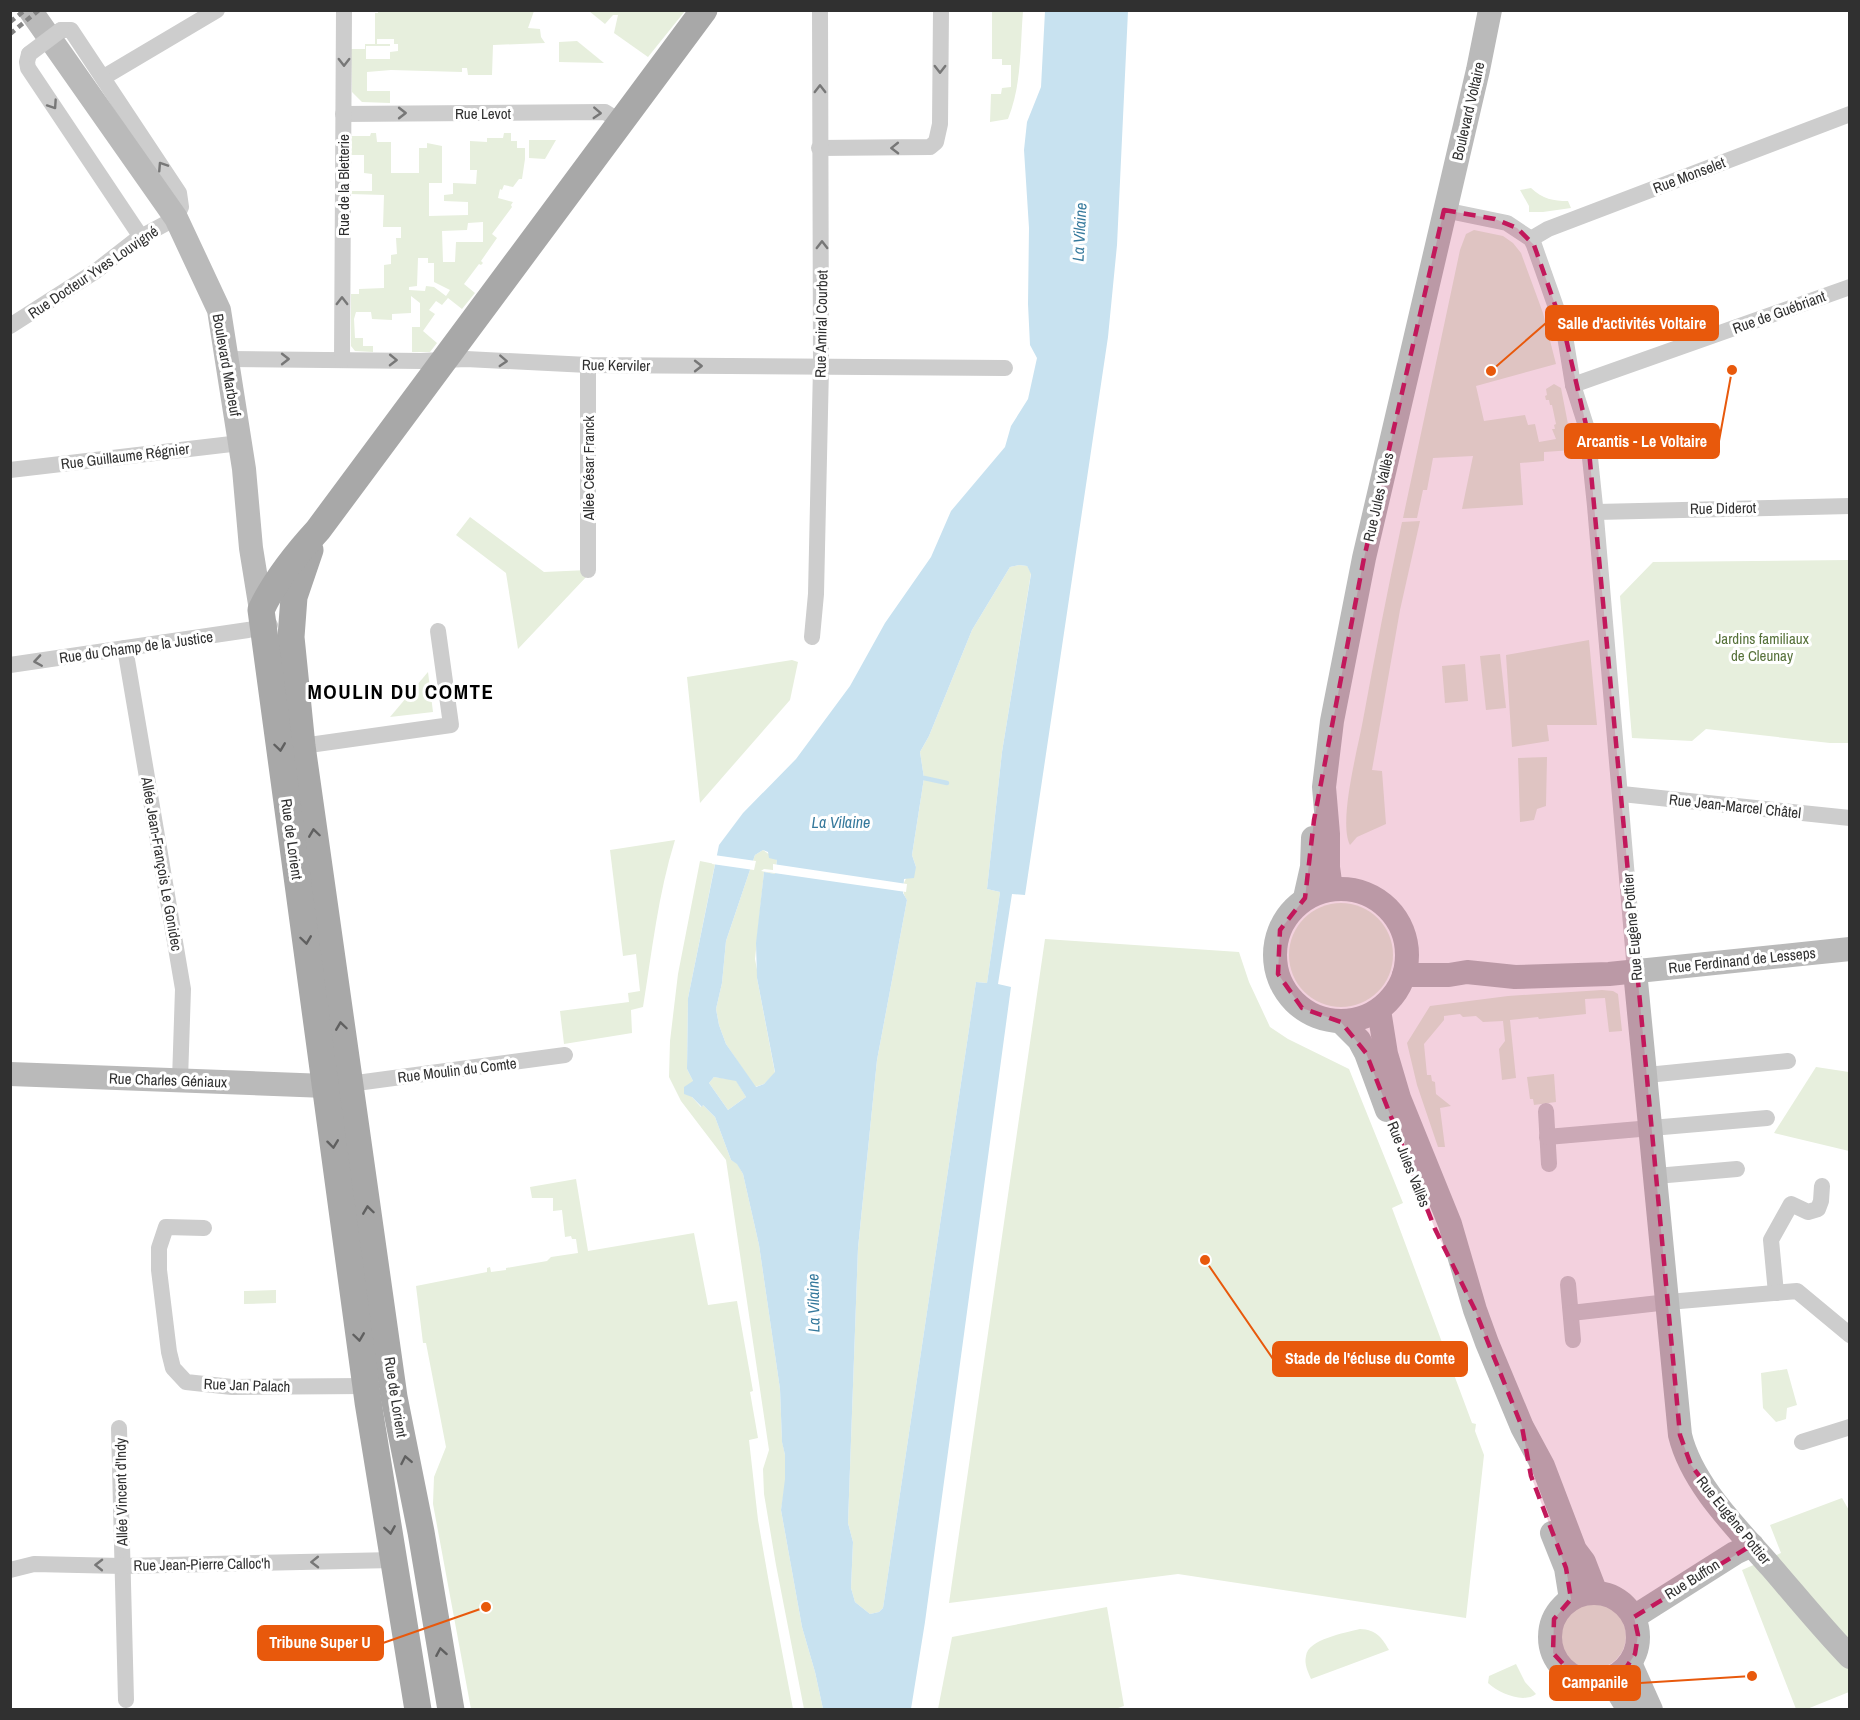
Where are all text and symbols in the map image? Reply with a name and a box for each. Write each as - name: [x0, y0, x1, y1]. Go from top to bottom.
- one-way arrow: [337, 58, 350, 67]
- street label: Boulevard Voltaire: [1446, 60, 1490, 162]
- one-way arrow: [934, 64, 946, 73]
- one-way arrow: [814, 85, 826, 94]
- one-way arrow: [45, 98, 56, 109]
- street label: Rue Levot: [455, 103, 512, 124]
- one-way arrow: [592, 106, 601, 119]
- one-way arrow: [397, 107, 406, 119]
- street label: Rue de la Bletterie: [333, 134, 354, 236]
- one-way arrow: [891, 142, 900, 154]
- street label: Rue Monselet: [1650, 151, 1729, 198]
- one-way arrow: [157, 162, 169, 172]
- water label: La Vilaine: [1066, 202, 1092, 262]
- street label: Rue Docteur Yves Louvigné: [24, 220, 162, 323]
- one-way arrow: [816, 241, 828, 250]
- street label: Rue Amiral Courbet: [810, 269, 832, 378]
- street label: Rue de Guébriant: [1729, 285, 1829, 339]
- one-way arrow: [336, 297, 348, 306]
- callout: Salle d'activités Voltaire: [1546, 306, 1718, 340]
- street label: Boulevard Marbeuf: [208, 312, 246, 419]
- text: Salle d'activités Voltaire: [1558, 312, 1706, 334]
- one-way arrow: [280, 353, 289, 365]
- one-way arrow: [389, 354, 398, 366]
- one-way arrow: [498, 354, 507, 367]
- street label: Rue Kerviler: [582, 354, 650, 376]
- one-way arrow: [693, 360, 702, 372]
- street label: Allée César Franck: [578, 415, 599, 521]
- callout: Arcantis - Le Voltaire: [1565, 424, 1719, 458]
- text: Arcantis - Le Voltaire: [1577, 430, 1707, 452]
- street label: Rue Guillaume Régnier: [60, 438, 190, 474]
- street label: Rue Jules Vallès: [1358, 450, 1398, 544]
- street label: Rue Diderot: [1690, 497, 1757, 519]
- street label: Rue du Champ de la Justice: [58, 626, 214, 668]
- park label: Jardins familiaux de Cleunay: [1715, 628, 1810, 666]
- one-way arrow: [33, 655, 42, 667]
- district label: MOULIN DU COMTE: [307, 677, 495, 706]
- one-way arrow: [273, 742, 285, 751]
- street label: Allée Jean-François Le Gonidec: [136, 774, 188, 953]
- street label: Rue Jean-Marcel Châtel: [1668, 789, 1802, 823]
- street label: Rue de Lorient: [276, 797, 308, 881]
- water label: La Vilaine: [812, 811, 870, 833]
- one-way arrow: [308, 828, 320, 837]
- street label: Rue Eugène Pottier: [1617, 872, 1647, 982]
- one-way arrow: [299, 935, 311, 945]
- street label: Rue Ferdinand de Lesseps: [1667, 942, 1817, 978]
- one-way arrow: [335, 1021, 347, 1030]
- street label: Rue Moulin du Comte: [396, 1052, 518, 1088]
- street label: Rue Charles Géniaux: [109, 1067, 228, 1093]
- street label: Rue Jules Vallès: [1382, 1118, 1436, 1210]
- one-way arrow: [326, 1139, 338, 1148]
- one-way arrow: [363, 1206, 375, 1215]
- water label: La Vilaine: [801, 1273, 825, 1333]
- one-way arrow: [353, 1332, 365, 1342]
- callout: Stade de l'écluse du Comte: [1273, 1342, 1467, 1376]
- text: Stade de l'écluse du Comte: [1285, 1347, 1455, 1369]
- street label: Rue de Lorient: [379, 1355, 413, 1439]
- street label: Rue Jan Palach: [203, 1373, 291, 1397]
- street label: Allée Vincent d'Indy: [110, 1437, 132, 1547]
- one-way arrow: [400, 1455, 413, 1465]
- street label: Rue Eugène Pottier: [1692, 1471, 1776, 1569]
- one-way arrow: [383, 1525, 395, 1534]
- street label: Rue Jean-Pierre Calloc'h: [133, 1552, 271, 1576]
- street label: Rue Buffon: [1660, 1554, 1724, 1604]
- one-way arrow: [310, 1556, 319, 1568]
- one-way arrow: [94, 1559, 103, 1571]
- callout: Tribune Super U: [258, 1626, 383, 1660]
- text: Tribune Super U: [269, 1631, 371, 1653]
- one-way arrow: [435, 1647, 448, 1657]
- callout: Campanile: [1550, 1666, 1640, 1700]
- text: Campanile: [1562, 1671, 1628, 1693]

